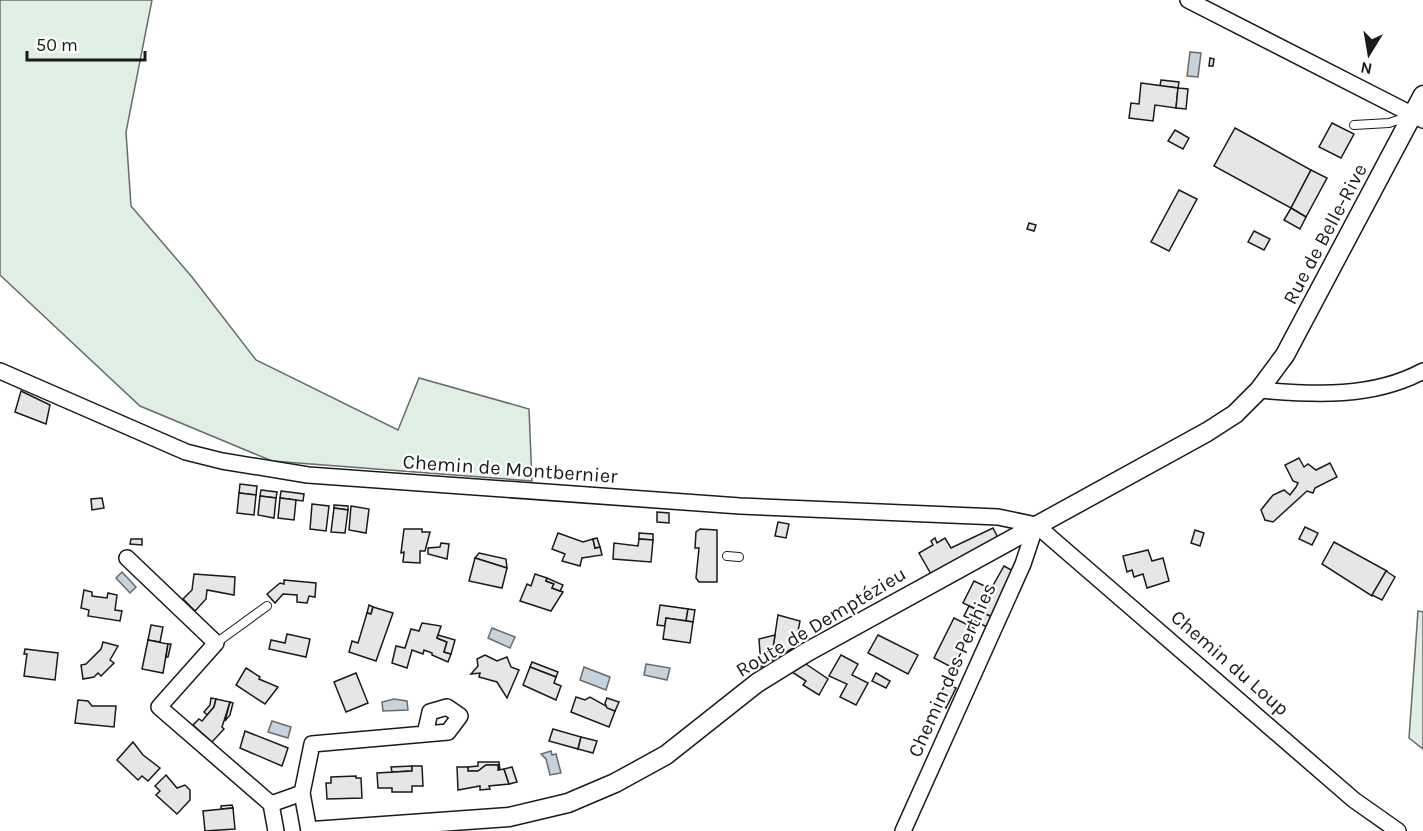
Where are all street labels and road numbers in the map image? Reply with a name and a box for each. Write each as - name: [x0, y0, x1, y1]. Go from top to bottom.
- street label: Rue de Belle-Rive: [1278, 160, 1372, 308]
- street label: Chemin de Montbernier: [402, 450, 619, 488]
- street label: Route de Demptézieu: [732, 562, 910, 682]
- street label: Chemin des Perthies: [903, 579, 1001, 761]
- street label: Chemin du Loup: [1166, 605, 1294, 721]

